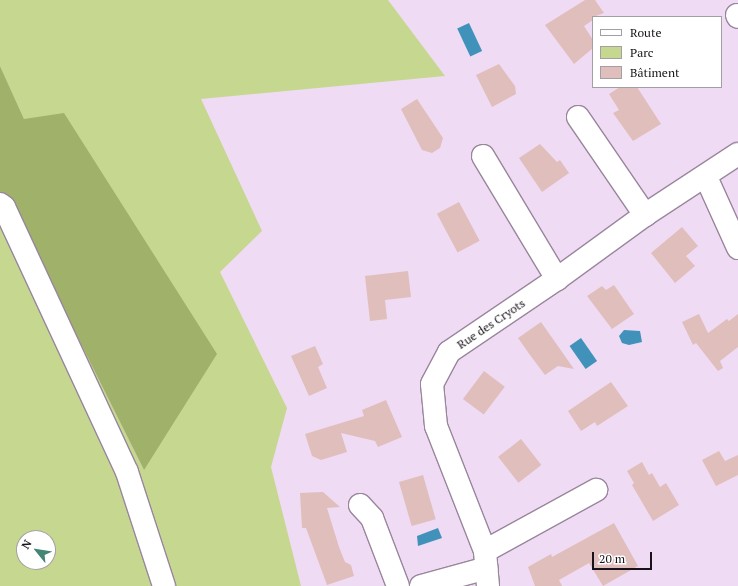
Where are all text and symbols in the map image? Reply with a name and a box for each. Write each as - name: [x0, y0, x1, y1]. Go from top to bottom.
- legend: [592, 16, 722, 88]
- text: Route: [630, 25, 661, 40]
- text: Parc: [630, 45, 653, 60]
- text: Bâtiment: [630, 65, 679, 80]
- street label: Rue des Cryots: [454, 296, 528, 352]
- north arrow: [16, 530, 56, 570]
- text: N: [18, 537, 35, 552]
- scale bar: [594, 544, 654, 570]
- text: 20 m: [599, 551, 625, 566]

